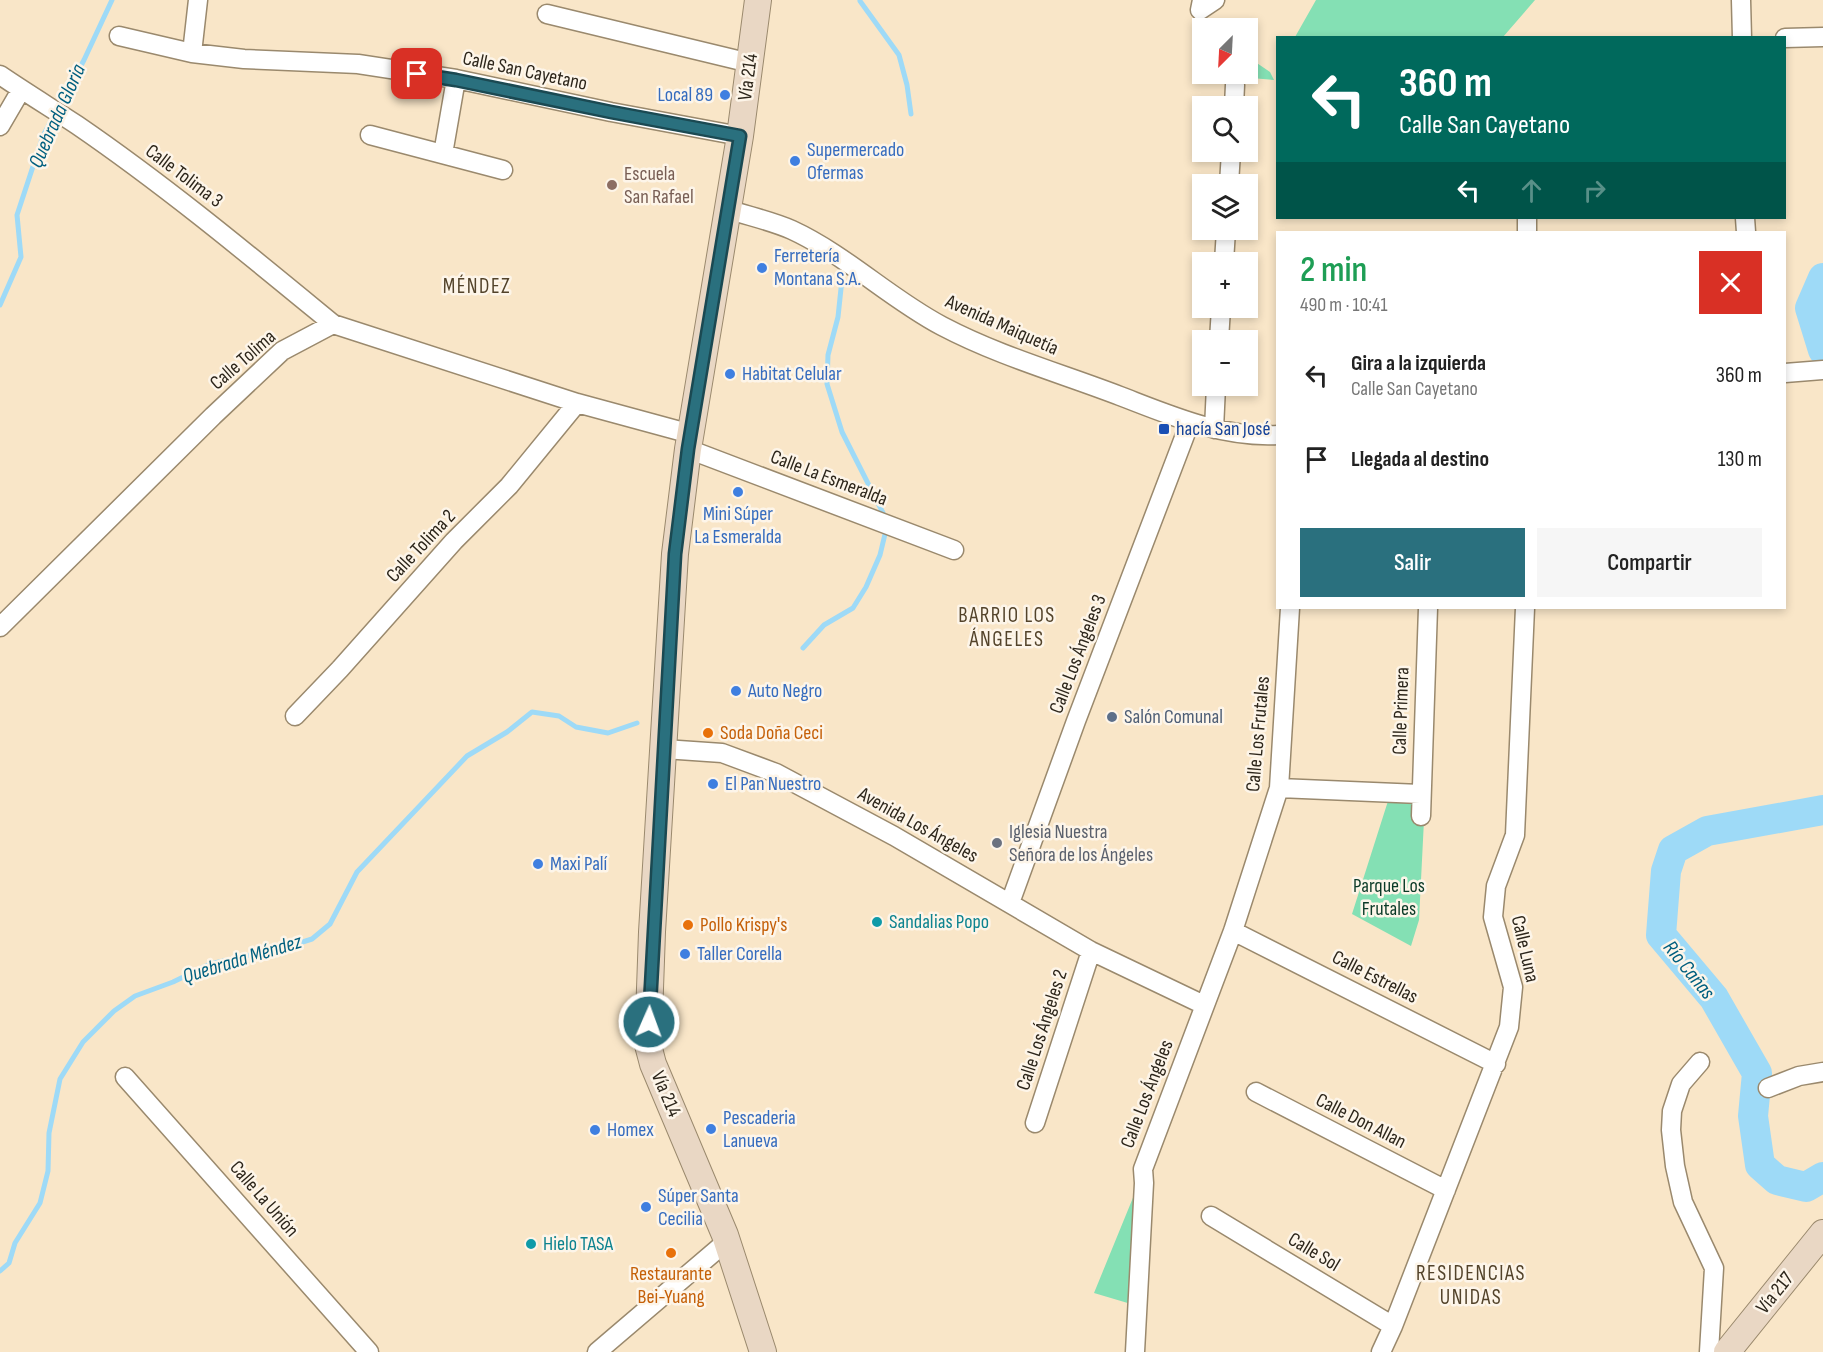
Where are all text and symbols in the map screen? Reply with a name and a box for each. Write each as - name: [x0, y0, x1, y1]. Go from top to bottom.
- north arrow: [1192, 18, 1258, 84]
- map controls: [1192, 18, 1258, 396]
- street label: Calle San Cayetano: [461, 46, 589, 96]
- pin: [391, 48, 442, 99]
- street label: Vía 214: [733, 52, 763, 102]
- icon: arrive: [400, 57, 433, 90]
- text: 360 m: [1399, 58, 1492, 109]
- water label: Quebrada Gloria: [23, 60, 91, 172]
- icon: left: [1300, 60, 1378, 138]
- place label: Local 89: [658, 83, 713, 107]
- marker: Local 89: [718, 88, 732, 102]
- button: search: [1192, 96, 1258, 162]
- text: Calle San Cayetano: [1399, 109, 1570, 141]
- place label: Supermercado Ofermas: [807, 138, 904, 185]
- street label: Calle Tolima 3: [141, 139, 227, 213]
- marker: Supermercado Ofermas: [788, 154, 802, 168]
- place label: Escuela San Rafael: [624, 162, 694, 209]
- button: layers: [1192, 174, 1258, 240]
- icon: left: [1452, 174, 1485, 207]
- icon: ahead: [1515, 174, 1548, 207]
- icon: right: [1578, 174, 1611, 207]
- marker: Escuela San Rafael: [605, 178, 619, 192]
- place label: Ferretería Montana S.A.: [774, 244, 861, 291]
- text: 2 min: [1300, 249, 1367, 292]
- button: close: [1699, 251, 1762, 314]
- button: +: [1192, 252, 1258, 318]
- marker: Ferretería Montana S.A.: [755, 261, 769, 275]
- district label: MÉNDEZ: [443, 274, 511, 299]
- street label: Avenida Maiquetía: [941, 289, 1062, 361]
- text: 490 m · 10:41: [1300, 293, 1387, 317]
- street label: Calle Tolima: [205, 325, 281, 395]
- button: −: [1192, 330, 1258, 396]
- text: Gira a la izquierda: [1351, 350, 1486, 377]
- icon: left: [1300, 359, 1333, 392]
- place label: Habitat Celular: [742, 362, 842, 386]
- text: 360 m: [1716, 362, 1762, 389]
- marker: Habitat Celular: [723, 367, 737, 381]
- text: Calle San Cayetano: [1351, 377, 1478, 401]
- place label: hacía San José: [1176, 417, 1270, 441]
- marker: hacía San José: [1157, 422, 1171, 436]
- icon: arrive: [1300, 443, 1333, 476]
- street label: Calle La Esmeralda: [767, 445, 891, 511]
- text: Llegada al destino: [1351, 446, 1489, 473]
- text: 130 m: [1718, 446, 1762, 473]
- marker: Mini Súper La Esmeralda: [731, 485, 745, 499]
- place label: Mini Súper La Esmeralda: [694, 502, 782, 549]
- street label: Calle Tolima 2: [381, 505, 461, 587]
- button: Salir: [1300, 528, 1525, 597]
- button: Compartir: [1537, 528, 1762, 597]
- street label: Calle Los Ángeles 3: [1044, 591, 1112, 717]
- district label: BARRIO LOS ÁNGELES: [958, 603, 1056, 652]
- street label: Calle Primera: [1387, 667, 1415, 755]
- street label: Calle Los Frutales: [1241, 675, 1275, 793]
- place label: Auto Negro: [747, 679, 822, 703]
- marker: Auto Negro: [729, 684, 743, 698]
- place label: Salón Comunal: [1124, 705, 1223, 729]
- marker: Salón Comunal: [1105, 710, 1119, 724]
- place label: Soda Doña Ceci: [720, 721, 823, 745]
- marker: Soda Doña Ceci: [701, 726, 715, 740]
- place label: El Pan Nuestro: [725, 772, 821, 796]
- marker: El Pan Nuestro: [706, 777, 720, 791]
- street label: Avenida Los Ángeles: [853, 782, 982, 868]
- place label: Iglesia Nuestra Señora de los Ángeles: [1009, 820, 1153, 867]
- marker: Iglesia Nuestra Señora de los Ángeles: [990, 836, 1004, 850]
- place label: Maxi Palí: [550, 852, 608, 876]
- marker: Maxi Palí: [531, 857, 545, 871]
- park label: Parque Los Frutales: [1353, 874, 1425, 921]
- place label: Sandalias Popo: [889, 910, 989, 934]
- place label: Pollo Krispy's: [700, 913, 787, 937]
- street label: Calle Luna: [1506, 913, 1544, 985]
- marker: Sandalias Popo: [870, 915, 884, 929]
- marker: Pollo Krispy's: [681, 918, 695, 932]
- water label: Quebrada Méndez: [179, 929, 305, 989]
- water label: Río Cañas: [1658, 936, 1721, 1005]
- place label: Taller Corella: [697, 942, 782, 966]
- street label: Calle Estrellas: [1328, 945, 1422, 1009]
- marker: Taller Corella: [678, 947, 692, 961]
- street label: Calle Los Ángeles 2: [1011, 967, 1073, 1093]
- position arrow: [617, 990, 681, 1054]
- street label: Calle Los Ángeles: [1115, 1037, 1179, 1151]
- street label: Vía 214: [646, 1068, 686, 1120]
- street label: Calle Don Allan: [1312, 1088, 1410, 1154]
- place label: Pescaderia Lanueva: [723, 1106, 796, 1153]
- place label: Homex: [607, 1118, 654, 1142]
- marker: Pescaderia Lanueva: [704, 1122, 718, 1136]
- marker: Homex: [588, 1123, 602, 1137]
- street label: Calle La Unión: [224, 1156, 304, 1242]
- place label: Súper Santa Cecilia: [658, 1184, 739, 1231]
- marker: Súper Santa Cecilia: [639, 1200, 653, 1214]
- street label: Calle Sol: [1284, 1227, 1344, 1277]
- place label: Hielo TASA: [543, 1232, 614, 1256]
- marker: Hielo TASA: [524, 1237, 538, 1251]
- marker: Restaurante Bei-Yuang: [664, 1246, 678, 1260]
- district label: RESIDENCIAS UNIDAS: [1416, 1261, 1526, 1310]
- place label: Restaurante Bei-Yuang: [630, 1262, 712, 1309]
- street label: Vía 217: [1751, 1267, 1799, 1319]

